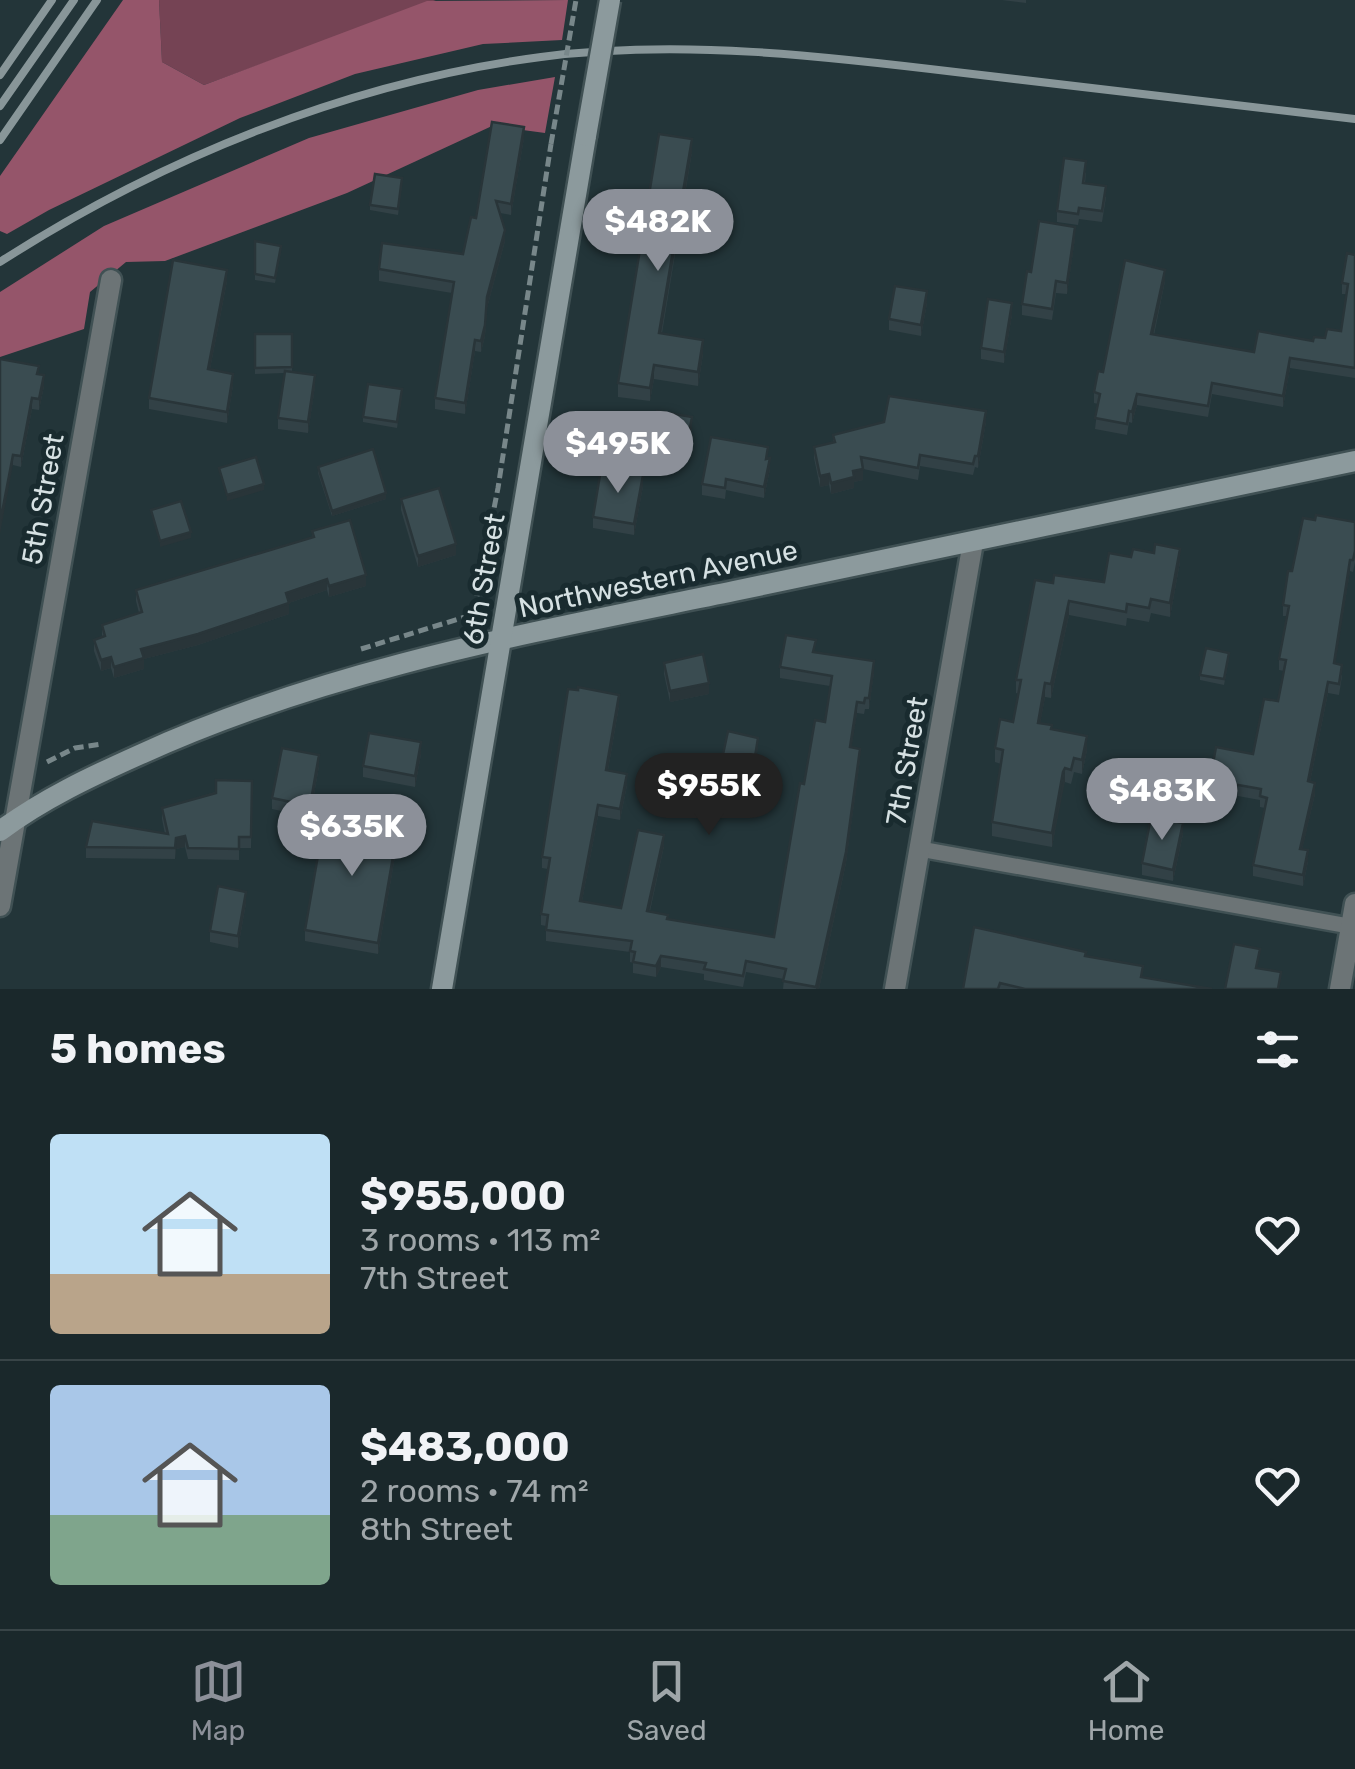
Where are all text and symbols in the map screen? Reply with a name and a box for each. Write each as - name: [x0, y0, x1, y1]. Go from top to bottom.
- pin: $482K: [588, 189, 728, 274]
- text: $482K: [605, 202, 711, 240]
- pin: $495K: [548, 411, 688, 496]
- text: $495K: [565, 424, 671, 462]
- street label: 5th Street: [15, 431, 71, 567]
- street label: 6th Street: [456, 511, 512, 647]
- street label: Northwestern Avenue: [515, 533, 801, 625]
- street label: 7th Street: [879, 694, 935, 828]
- pin: $955K: [639, 753, 779, 838]
- pin: $483K: [1092, 758, 1232, 843]
- text: $955K: [657, 766, 761, 804]
- text: $483K: [1108, 771, 1216, 809]
- pin: $635K: [282, 794, 422, 879]
- text: $635K: [299, 807, 405, 845]
- icon: filters: [1250, 1022, 1305, 1077]
- text: 5 homes: [50, 1024, 226, 1074]
- text: $955,000: [360, 1171, 566, 1221]
- icon: home: [130, 1174, 250, 1294]
- icon: heart: [1250, 1207, 1305, 1262]
- text: 3 rooms · 113 m²: [360, 1221, 601, 1259]
- text: 7th Street: [360, 1259, 509, 1297]
- text: $483,000: [360, 1422, 570, 1472]
- icon: home: [130, 1425, 250, 1545]
- icon: heart: [1250, 1458, 1305, 1513]
- text: 2 rooms · 74 m²: [360, 1472, 589, 1510]
- text: 8th Street: [360, 1510, 513, 1548]
- tab: Map: [191, 1654, 246, 1747]
- tab: Saved: [627, 1654, 707, 1747]
- tab: Home: [1088, 1654, 1164, 1747]

